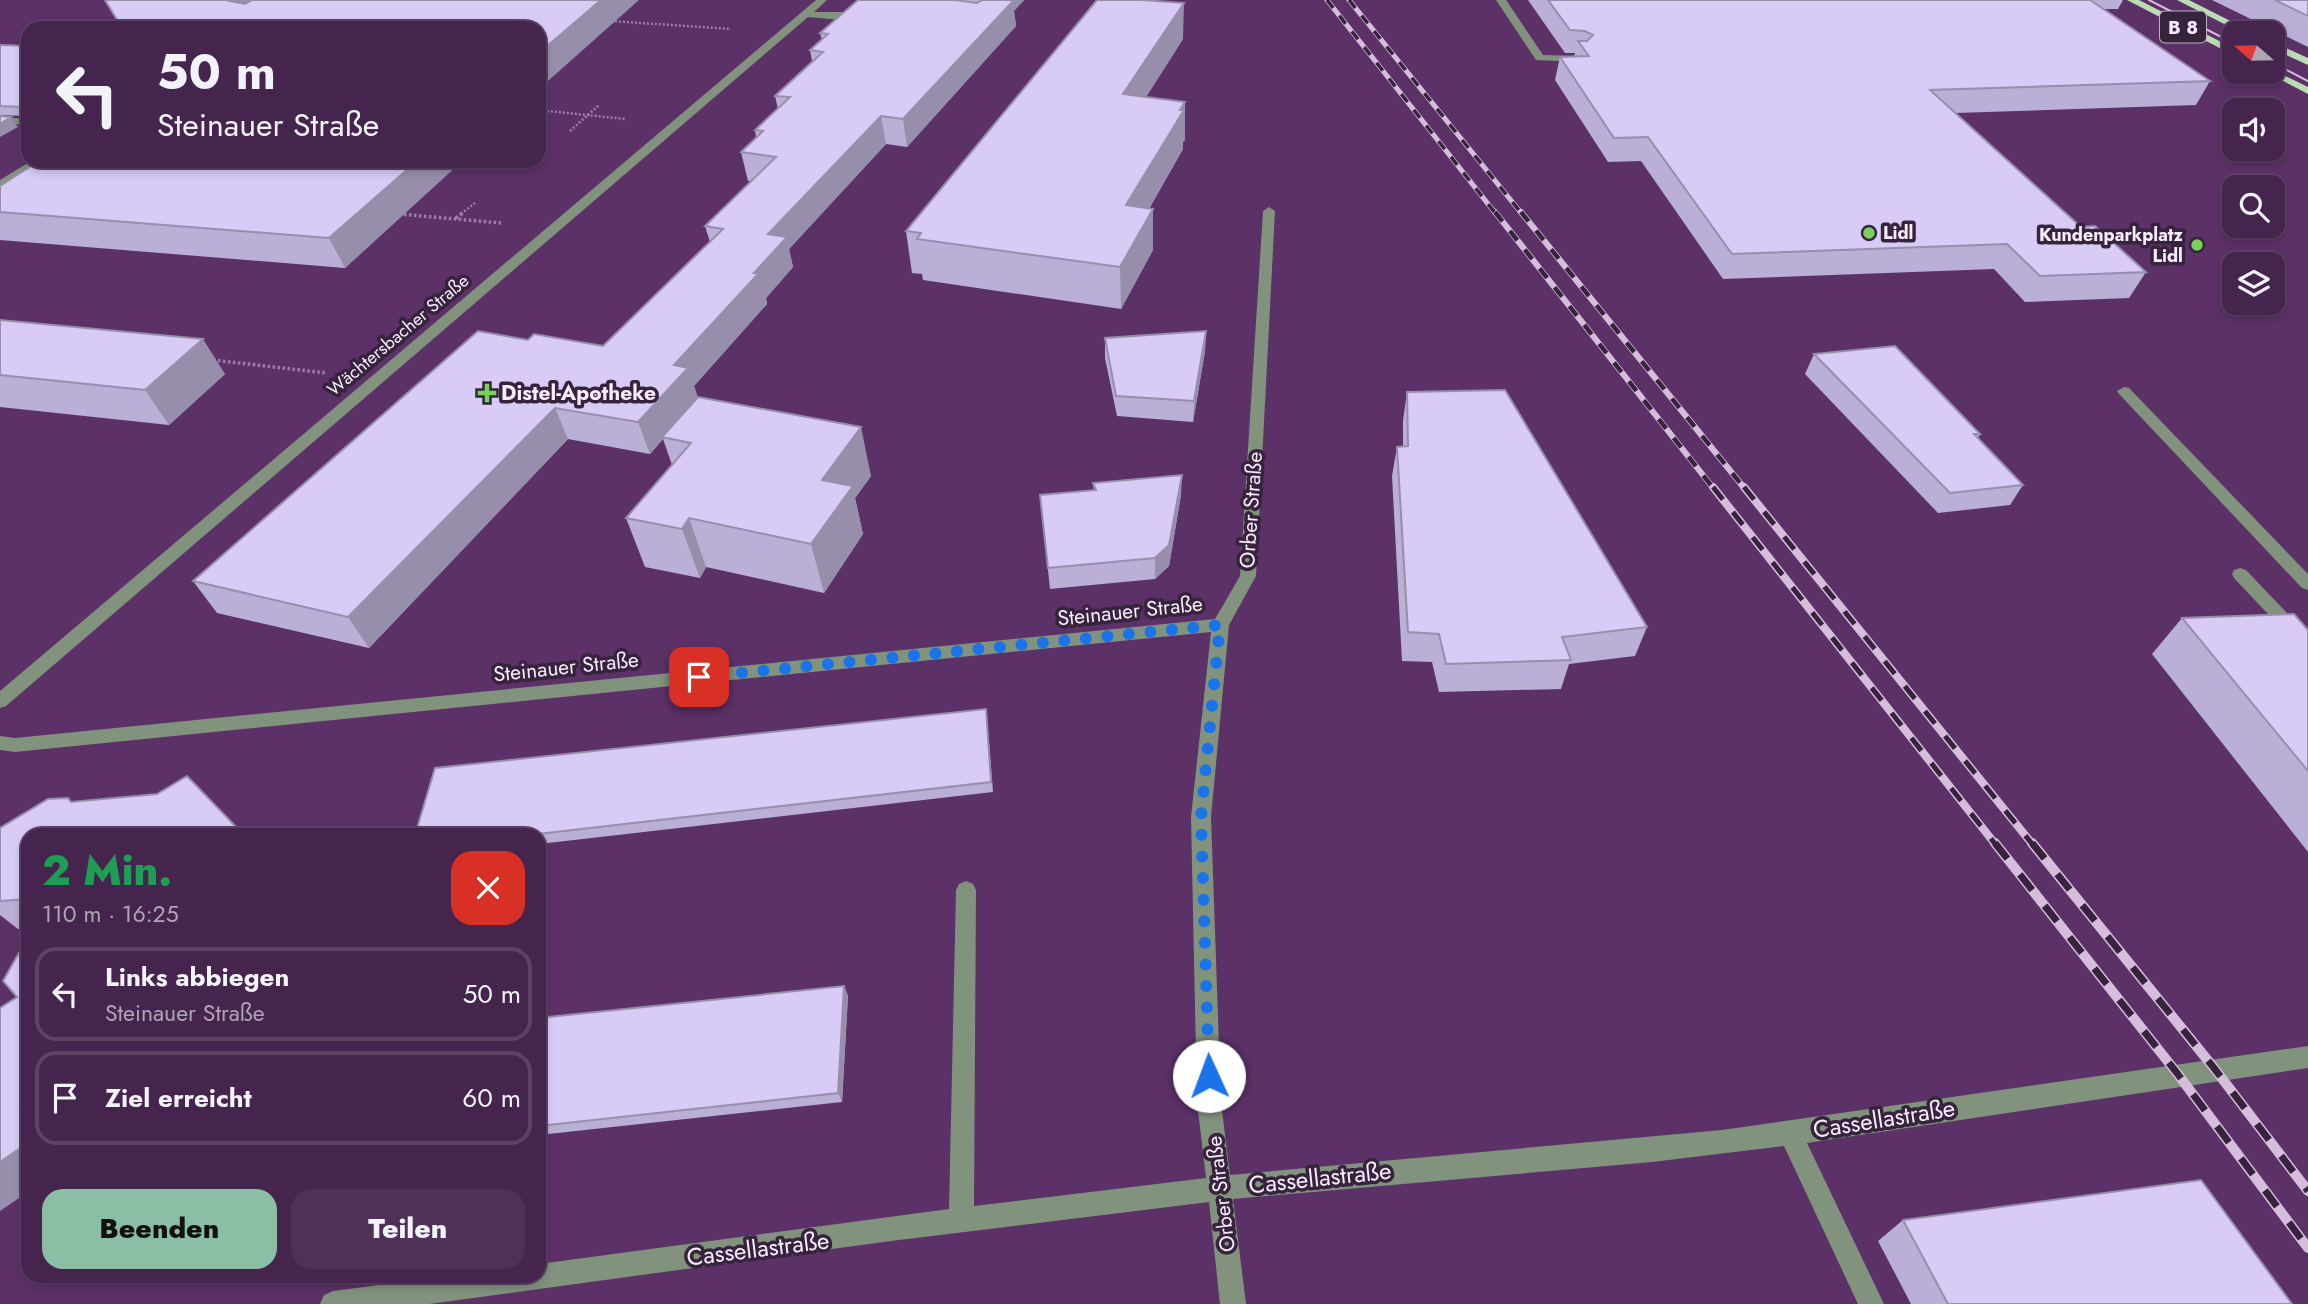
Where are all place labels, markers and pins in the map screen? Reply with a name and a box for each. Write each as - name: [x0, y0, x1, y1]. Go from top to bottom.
- place label: Lidl: [1883, 220, 1913, 246]
- place label: Kundenparkplatz Lidl: [2039, 222, 2184, 269]
- marker: Lidl: [1861, 225, 1877, 241]
- marker: Kundenparkplatz Lidl: [2189, 237, 2205, 253]
- place label: Distel-Apotheke: [501, 378, 656, 408]
- marker: Distel-Apotheke: [479, 385, 495, 401]
- pin: [669, 647, 729, 707]

